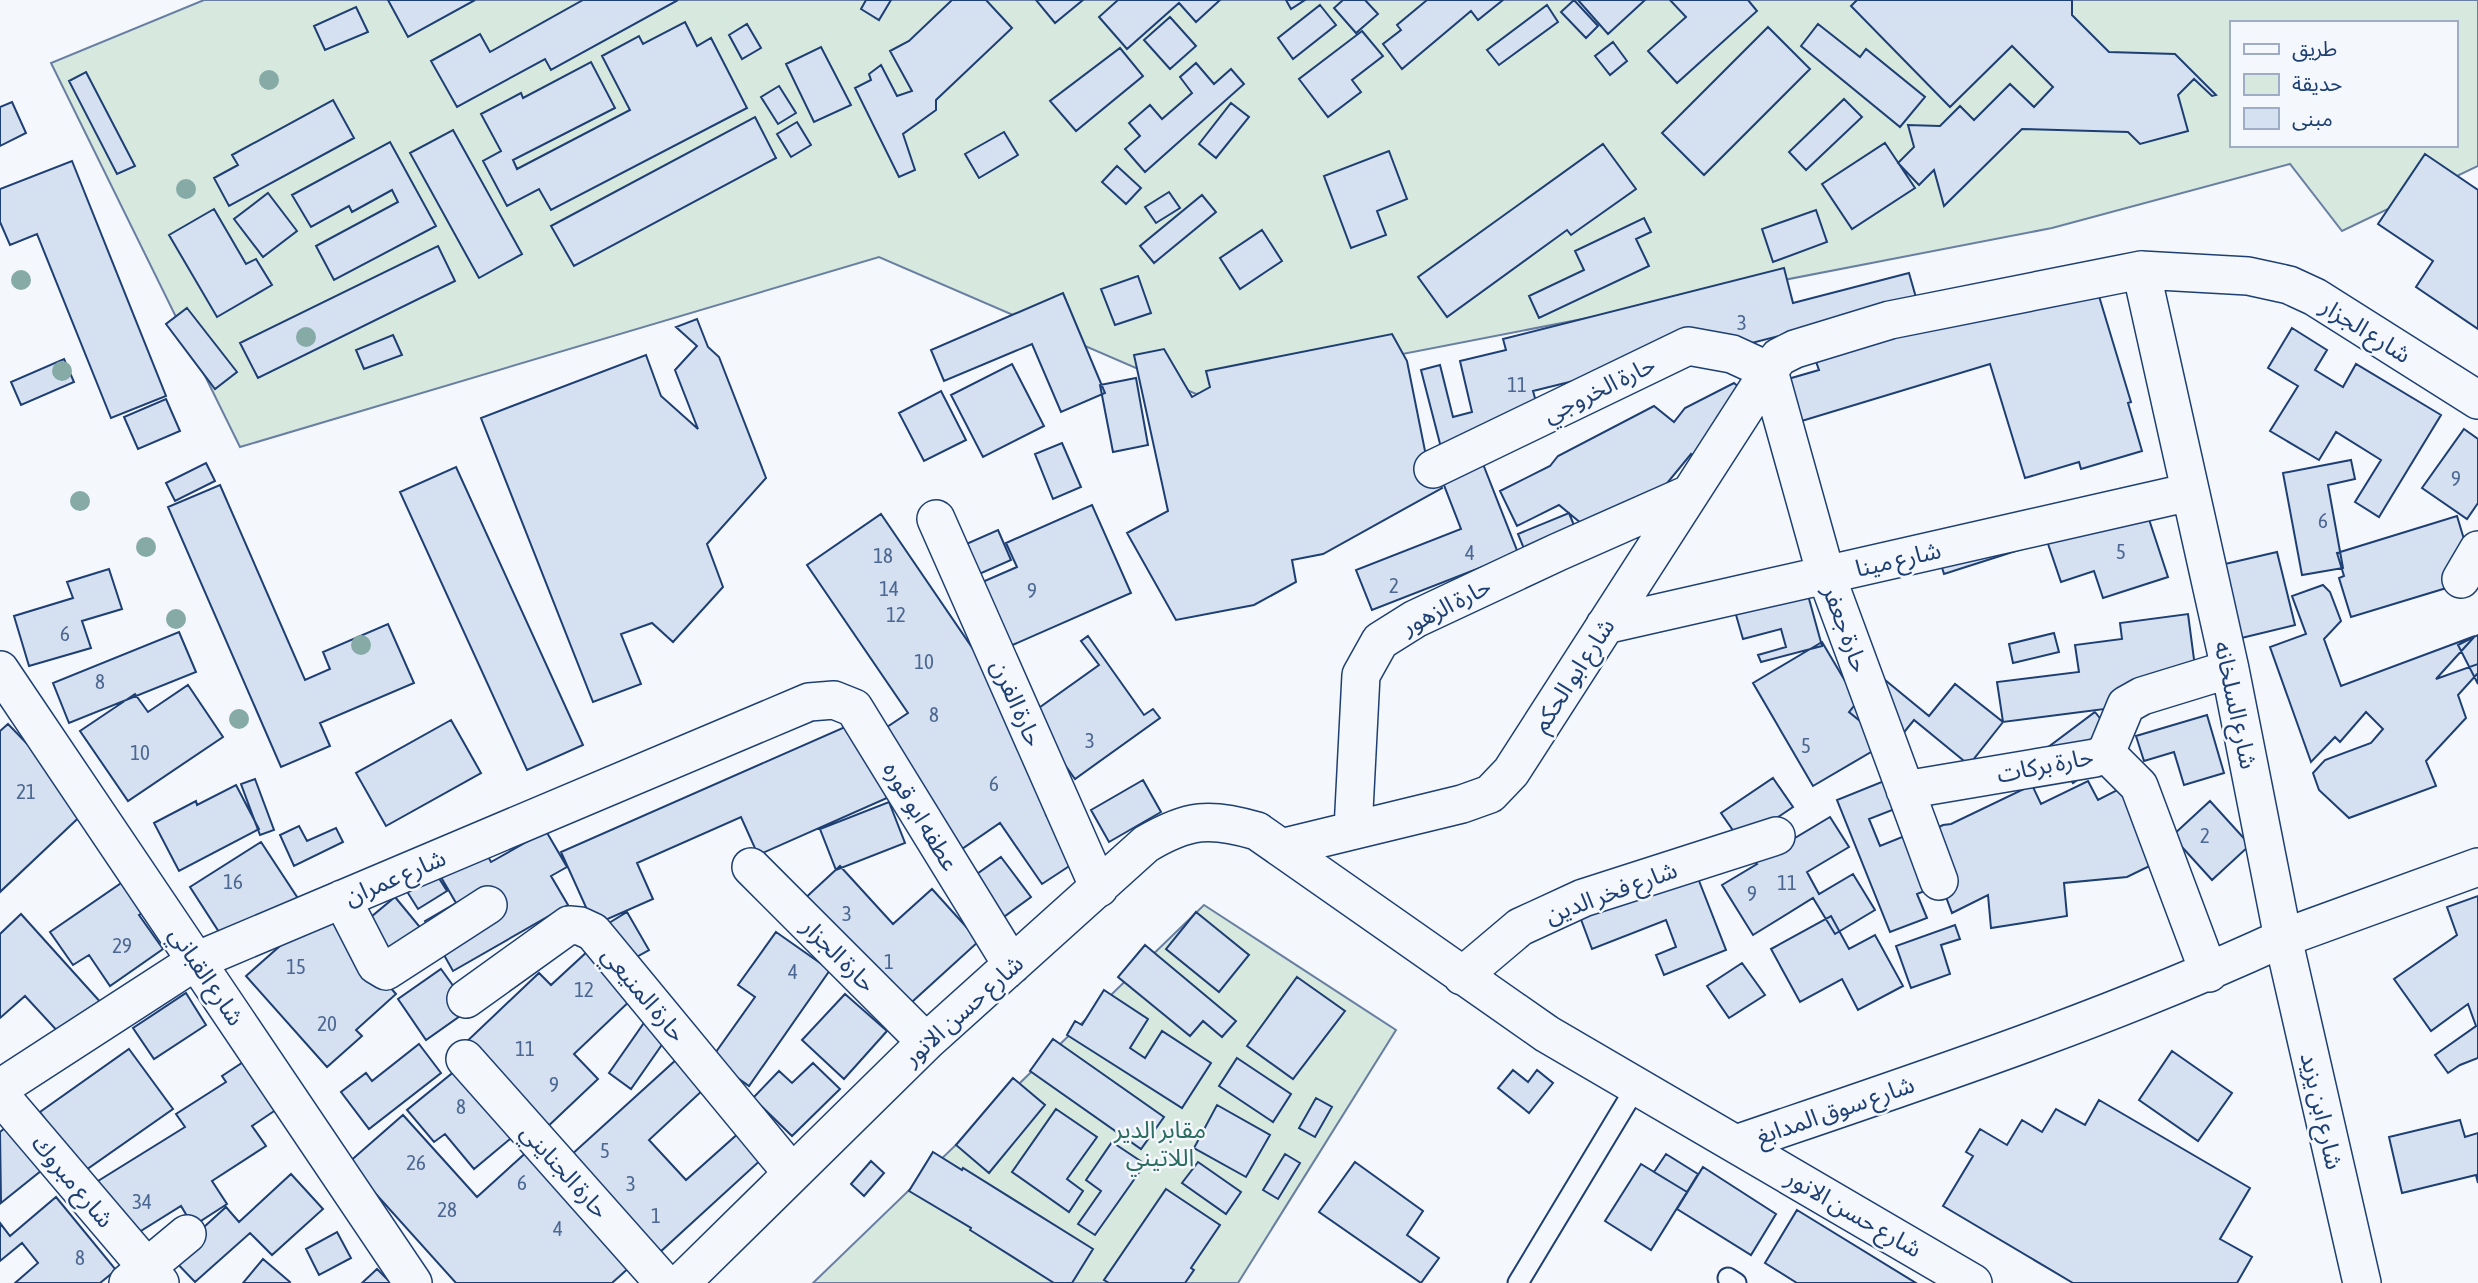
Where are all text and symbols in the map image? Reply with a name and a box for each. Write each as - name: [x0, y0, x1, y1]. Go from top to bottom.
- legend: [2230, 21, 2457, 147]
- text: طريق: [2292, 36, 2337, 62]
- text: حديقة: [2292, 71, 2342, 95]
- text: مبنى: [2292, 106, 2333, 131]
- street label: شارع الجزار: [2313, 291, 2416, 372]
- house number: 3: [1737, 310, 1747, 334]
- street label: حارة الخروجي: [1539, 350, 1662, 433]
- house number: 11: [1507, 372, 1527, 396]
- house number: 9: [2451, 466, 2461, 490]
- house number: 6: [2318, 508, 2328, 532]
- street label: شارع مينا: [1853, 536, 1944, 586]
- house number: 5: [2116, 539, 2126, 563]
- house number: 4: [1465, 540, 1475, 564]
- house number: 18: [873, 543, 893, 567]
- street label: حارة الزهور: [1396, 572, 1496, 641]
- house number: 2: [1389, 573, 1399, 597]
- house number: 14: [879, 576, 899, 600]
- house number: 9: [1027, 578, 1037, 602]
- street label: حارة جعفر: [1817, 581, 1874, 676]
- house number: 12: [886, 602, 906, 626]
- street label: شارع ابو الحكم: [1526, 613, 1623, 739]
- house number: 6: [60, 621, 70, 645]
- street label: شارع السلخانه: [2205, 639, 2263, 772]
- house number: 10: [914, 649, 934, 673]
- street label: حارة الفرن: [985, 656, 1048, 751]
- house number: 8: [95, 669, 105, 693]
- house number: 8: [929, 702, 939, 726]
- house number: 3: [1085, 728, 1095, 752]
- house number: 5: [1801, 733, 1811, 757]
- house number: 10: [130, 740, 150, 764]
- street label: حارة بركات: [1994, 742, 2096, 789]
- street label: عطفه ابو قوره: [877, 757, 964, 876]
- house number: 6: [989, 771, 999, 795]
- house number: 21: [16, 779, 36, 803]
- house number: 2: [2200, 823, 2210, 847]
- street label: شارع عمران: [340, 844, 451, 914]
- street label: شارع فخر الدين: [1541, 856, 1682, 932]
- house number: 16: [223, 869, 243, 893]
- house number: 11: [1777, 870, 1797, 894]
- house number: 9: [1747, 881, 1757, 905]
- house number: 3: [842, 901, 852, 925]
- street label: حارة الجزار: [795, 912, 881, 998]
- street label: شارع القباني: [160, 922, 250, 1034]
- house number: 29: [112, 933, 132, 957]
- street label: حارة المنيعي: [592, 941, 691, 1050]
- house number: 1: [884, 949, 894, 973]
- street label: شارع حسن الانور: [897, 949, 1031, 1074]
- house number: 15: [286, 954, 306, 978]
- house number: 4: [788, 959, 798, 983]
- house number: 12: [574, 977, 594, 1001]
- house number: 20: [317, 1011, 337, 1035]
- house number: 11: [515, 1036, 535, 1060]
- street label: شارع ابن يزيد: [2292, 1050, 2349, 1173]
- street label: شارع سوق المدابغ: [1752, 1070, 1919, 1154]
- house number: 9: [549, 1072, 559, 1096]
- house number: 8: [456, 1094, 466, 1118]
- park label: مقابر الدير اللاتيني: [1113, 1116, 1206, 1176]
- street label: حارة الجنايني: [512, 1118, 614, 1227]
- street label: شارع مبروك: [24, 1129, 119, 1235]
- house number: 5: [600, 1138, 610, 1162]
- house number: 26: [406, 1150, 426, 1174]
- street label: شارع حسن الانور: [1779, 1163, 1926, 1266]
- house number: 6: [517, 1170, 527, 1194]
- house number: 3: [626, 1171, 636, 1195]
- house number: 34: [132, 1189, 152, 1213]
- house number: 28: [437, 1197, 457, 1221]
- house number: 1: [651, 1203, 661, 1227]
- house number: 4: [553, 1216, 563, 1240]
- house number: 8: [75, 1245, 85, 1269]

